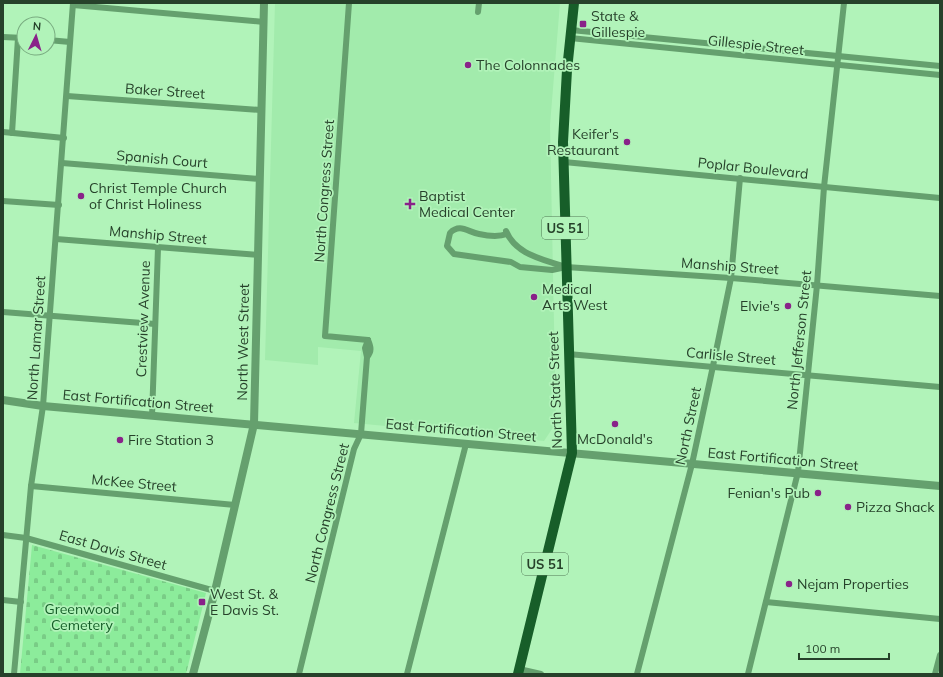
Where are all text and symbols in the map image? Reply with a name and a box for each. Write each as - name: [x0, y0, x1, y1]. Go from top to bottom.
- place label: State & Gillespie: [591, 7, 645, 41]
- north arrow: [16, 16, 56, 56]
- text: N: [32, 19, 42, 33]
- marker: State & Gillespie: [578, 19, 588, 29]
- street label: Gillespie Street: [707, 31, 805, 59]
- place label: The Colonnades: [476, 56, 580, 74]
- marker: The Colonnades: [463, 60, 473, 70]
- street label: Baker Street: [124, 79, 206, 103]
- street label: North Congress Street: [310, 119, 338, 263]
- place label: Keifer's Restaurant: [547, 125, 619, 159]
- marker: Keifer's Restaurant: [622, 137, 632, 147]
- street label: Spanish Court: [116, 146, 208, 172]
- street label: Poplar Boulevard: [697, 153, 809, 183]
- place label: Christ Temple Church of Christ Holiness: [89, 179, 227, 213]
- place label: Baptist Medical Center: [419, 187, 516, 221]
- marker: Christ Temple Church of Christ Holiness: [76, 191, 86, 201]
- marker: Baptist Medical Center: [404, 198, 416, 210]
- road number: US 51: [542, 217, 588, 239]
- street label: Manship Street: [108, 222, 208, 248]
- street label: Manship Street: [681, 254, 780, 278]
- street label: Crestview Avenue: [132, 260, 154, 378]
- street label: North Jefferson Street: [783, 269, 815, 411]
- street label: North Lamar Street: [23, 275, 49, 401]
- place label: Medical Arts West: [542, 280, 607, 314]
- street label: North West Street: [233, 283, 253, 401]
- marker: Medical Arts West: [529, 292, 539, 302]
- place label: Elvie's: [740, 297, 780, 315]
- marker: Elvie's: [783, 301, 793, 311]
- street label: North State Street: [544, 331, 566, 449]
- street label: Carlisle Street: [686, 343, 777, 369]
- street label: East Fortification Street: [62, 385, 214, 417]
- street label: North Street: [671, 385, 705, 467]
- street label: East Fortification Street: [385, 414, 537, 446]
- marker: McDonald's: [610, 419, 620, 429]
- place label: McDonald's: [577, 430, 653, 448]
- place label: Fire Station 3: [128, 431, 214, 449]
- marker: Fire Station 3: [115, 435, 125, 445]
- street label: North Congress Street: [301, 441, 353, 585]
- street label: East Fortification Street: [707, 443, 859, 475]
- street label: McKee Street: [91, 470, 177, 496]
- place label: Fenian's Pub: [727, 484, 810, 502]
- marker: Fenian's Pub: [813, 488, 823, 498]
- place label: Pizza Shack: [856, 498, 935, 516]
- marker: Pizza Shack: [843, 502, 853, 512]
- street label: East Davis Street: [57, 526, 169, 574]
- road number: US 51: [522, 553, 568, 575]
- place label: Nejam Properties: [797, 575, 909, 593]
- marker: Nejam Properties: [784, 579, 794, 589]
- place label: West St. & E Davis St.: [210, 585, 279, 619]
- marker: West St. & E Davis St.: [197, 597, 207, 607]
- park label: Greenwood Cemetery: [44, 600, 120, 634]
- scale bar: [799, 635, 889, 661]
- text: 100 m: [805, 641, 840, 656]

